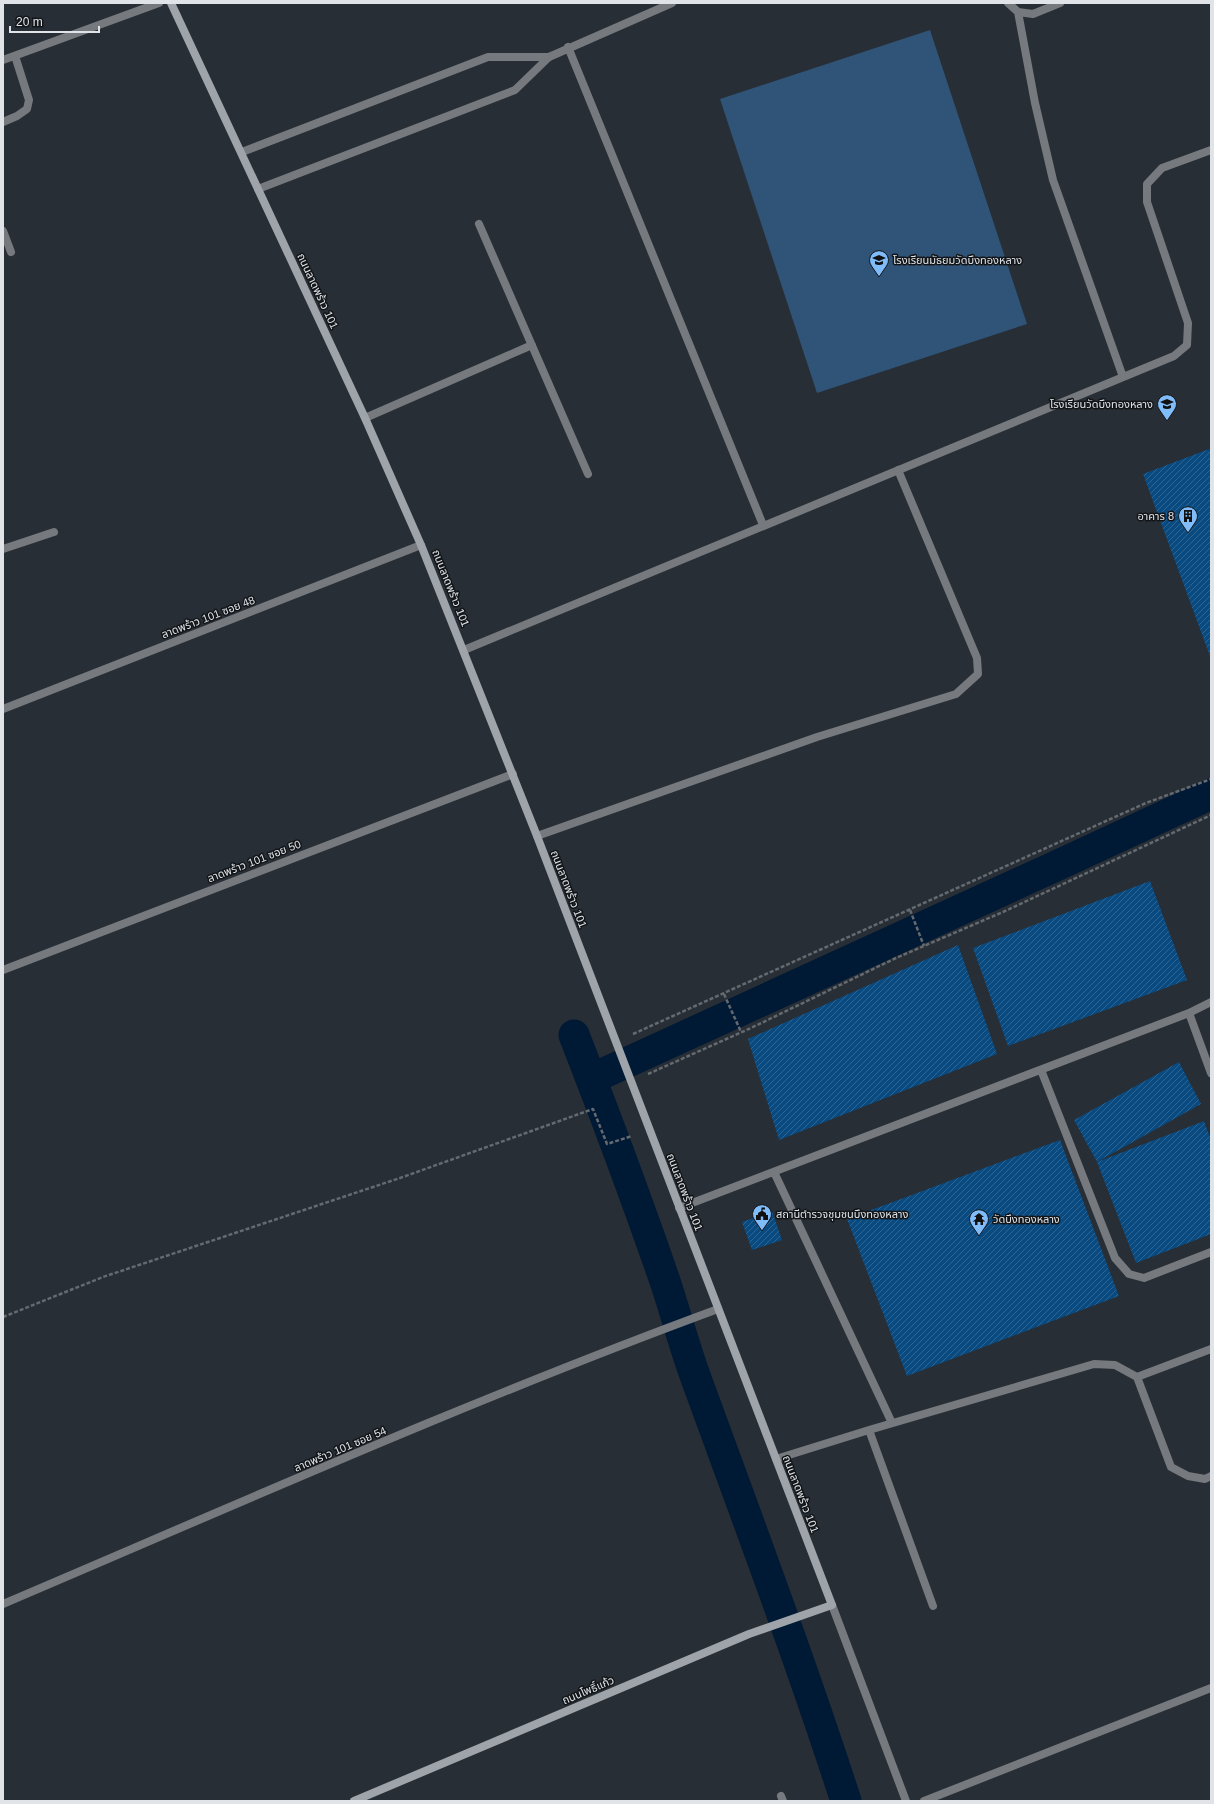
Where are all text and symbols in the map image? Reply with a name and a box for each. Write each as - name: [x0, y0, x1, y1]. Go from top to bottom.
- scale bar: [10, 8, 99, 34]
- text: 20 m: [16, 15, 43, 29]
- school or university icon: โรงเรียนมัธยมวัดบึงทองหลาง: [868, 249, 890, 277]
- street label: ถนนลาดพร้าว 101: [295, 251, 341, 331]
- place label: โรงเรียนมัธยมวัดบึงทองหลาง: [893, 254, 1022, 266]
- school or university icon: โรงเรียนวัดบึงทองหลาง: [1156, 393, 1178, 421]
- place label: โรงเรียนวัดบึงทองหลาง: [1050, 398, 1153, 410]
- building icon: อาคาร 8: [1177, 505, 1199, 533]
- place label: อาคาร 8: [1137, 510, 1174, 522]
- street label: ถนนลาดพร้าว 101: [430, 548, 472, 628]
- street label: ลาดพร้าว 101 ซอย 48: [160, 594, 256, 640]
- street label: ลาดพร้าว 101 ซอย 50: [206, 838, 302, 884]
- street label: ถนนลาดพร้าว 101: [549, 849, 589, 929]
- street label: ถนนลาดพร้าว 101: [665, 1152, 705, 1232]
- public building icon: สถานีตำรวจชุมชนบึงทองหลาง: [751, 1203, 773, 1231]
- place label: สถานีตำรวจชุมชนบึงทองหลาง: [776, 1208, 908, 1221]
- temple icon: วัดบึงทองหลาง: [968, 1208, 990, 1236]
- place label: วัดบึงทองหลาง: [993, 1213, 1060, 1225]
- street label: ลาดพร้าว 101 ซอย 54: [292, 1424, 388, 1474]
- street label: ถนนลาดพร้าว 101: [781, 1454, 821, 1534]
- street label: ถนนโพธิ์แก้ว: [560, 1673, 616, 1706]

